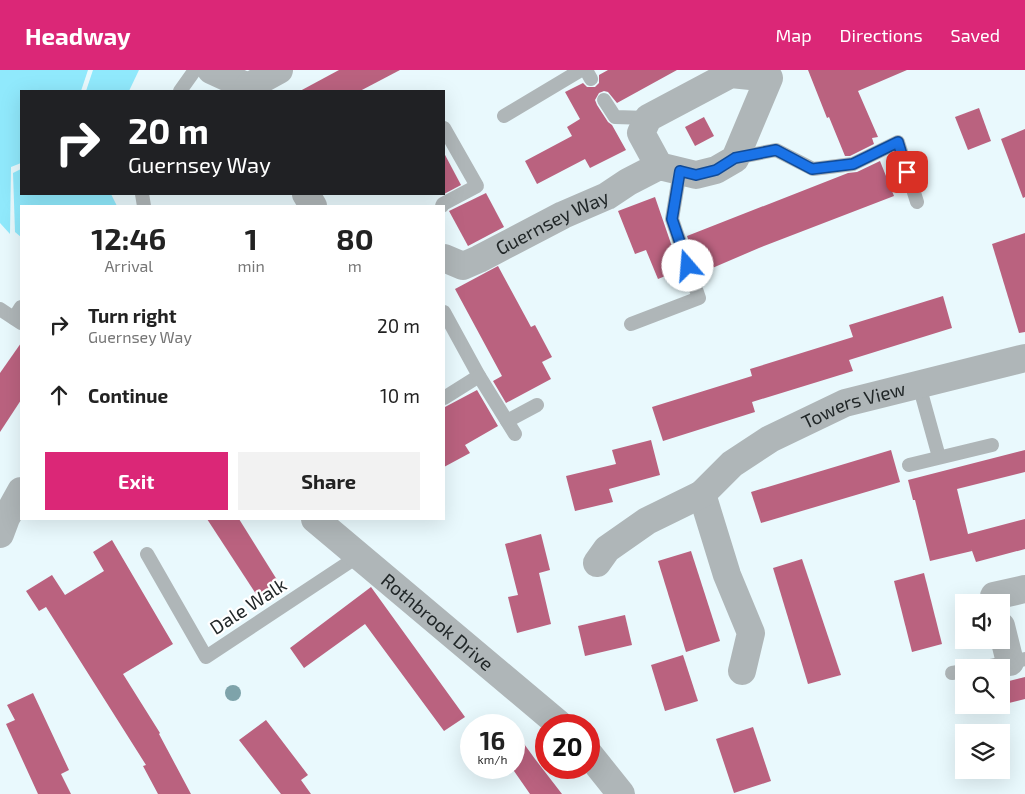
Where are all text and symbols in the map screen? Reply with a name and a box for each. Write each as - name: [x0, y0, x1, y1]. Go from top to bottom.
- text: Headway: [25, 21, 131, 50]
- text: Map: [775, 24, 812, 46]
- text: Directions: [840, 24, 923, 46]
- text: Saved: [951, 24, 1000, 46]
- text: 20 m: [128, 109, 209, 151]
- icon: right: [45, 110, 110, 175]
- text: Guernsey Way: [128, 151, 271, 177]
- pin: [886, 151, 928, 193]
- icon: arrive: [893, 158, 921, 186]
- street label: Guernsey Way: [491, 185, 612, 259]
- text: 12:46: [91, 220, 166, 256]
- text: 1: [245, 220, 258, 256]
- text: 80: [336, 220, 374, 256]
- position arrow: [661, 239, 713, 291]
- text: Arrival: [104, 256, 153, 275]
- text: min: [237, 256, 265, 275]
- text: m: [348, 256, 362, 275]
- text: Turn right: [88, 304, 176, 327]
- icon: right: [45, 311, 73, 339]
- text: 20 m: [377, 314, 420, 337]
- text: Guernsey Way: [88, 327, 192, 346]
- street label: Towers View: [798, 376, 908, 433]
- icon: ahead: [45, 381, 73, 409]
- text: Continue: [88, 384, 168, 407]
- text: 10 m: [380, 384, 420, 407]
- button: Exit: [45, 452, 228, 510]
- button: Share: [238, 452, 420, 510]
- street label: Rothbrook Drive: [377, 568, 499, 675]
- street label: Dale Walk: [205, 572, 290, 639]
- map controls: [955, 594, 1010, 779]
- button: sound: [955, 594, 1010, 649]
- button: search: [955, 659, 1010, 714]
- speed limit sign: 20: [535, 714, 600, 779]
- button: layers: [955, 724, 1010, 779]
- text: 16: [480, 725, 505, 755]
- text: km/h: [478, 752, 507, 766]

